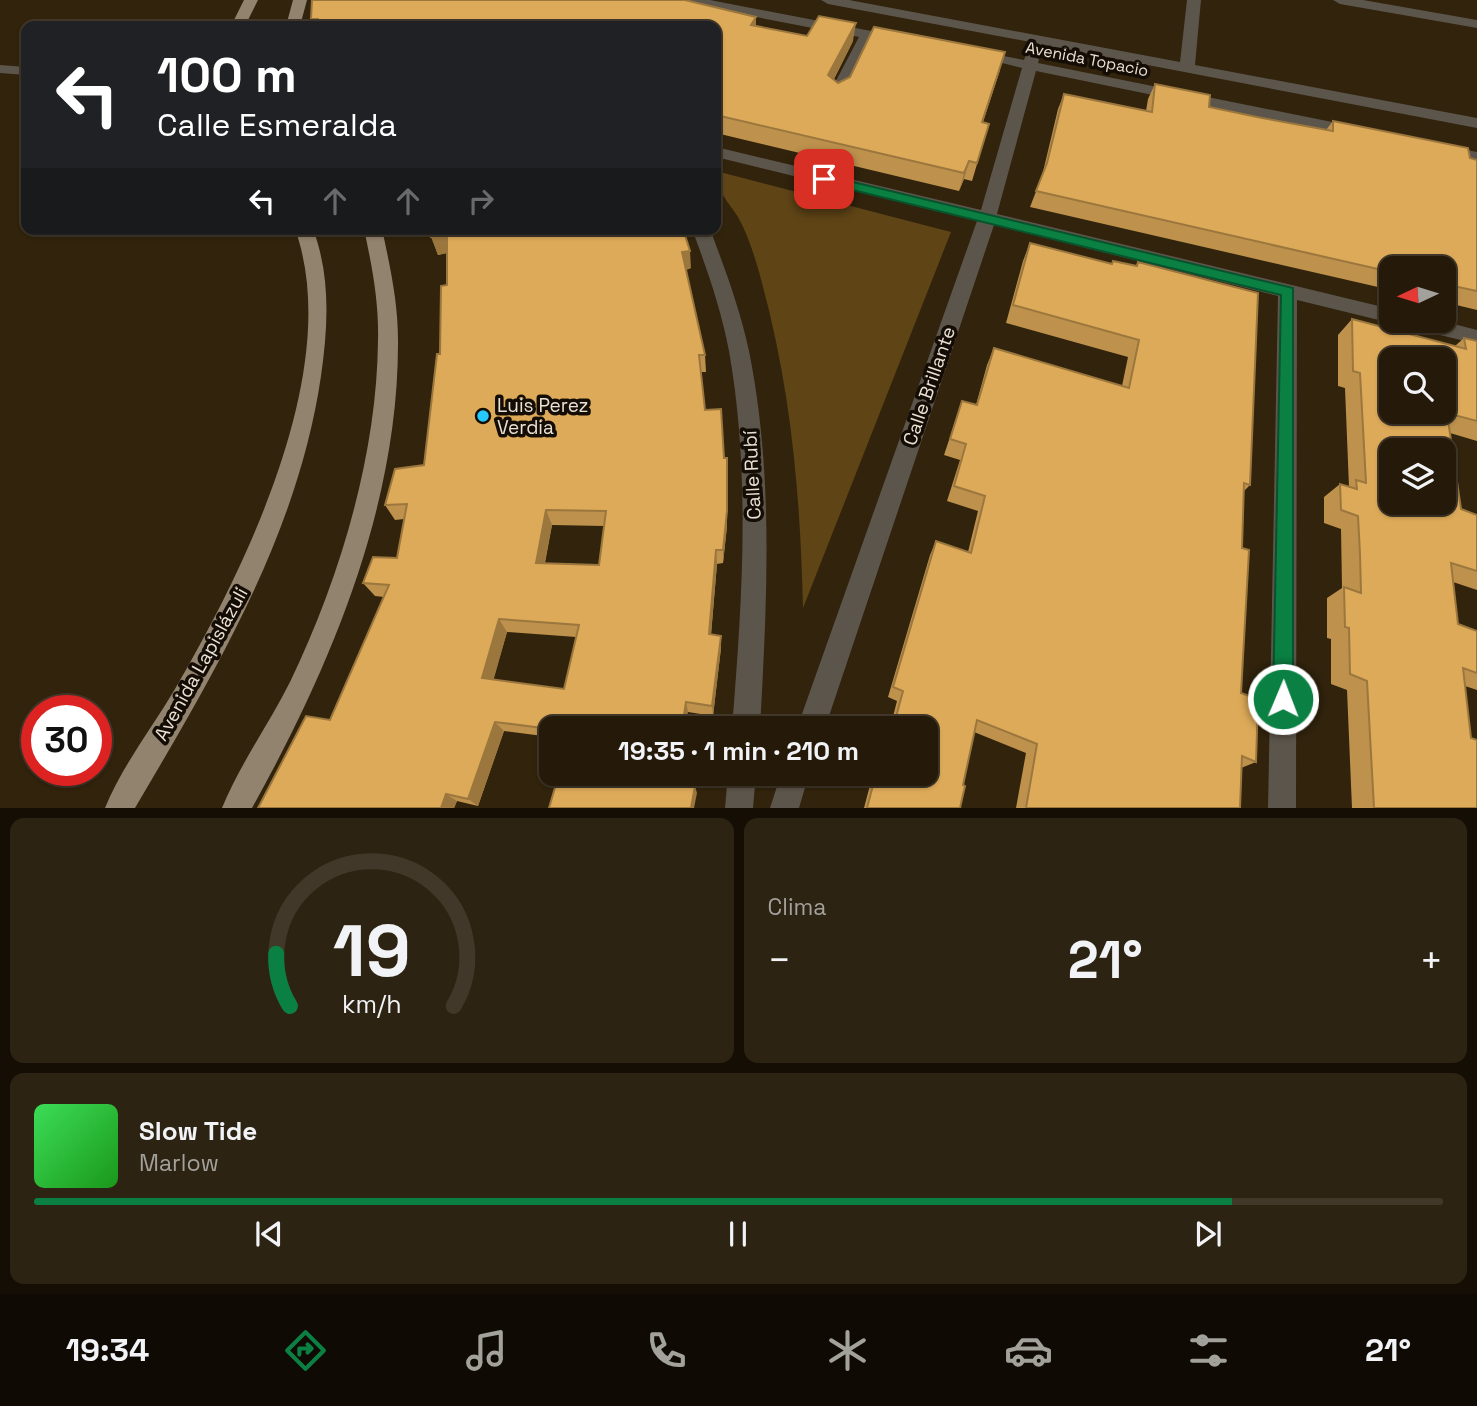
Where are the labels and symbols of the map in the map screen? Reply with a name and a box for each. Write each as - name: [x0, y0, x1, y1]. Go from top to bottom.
- street label: Avenida Topacio: [1024, 37, 1150, 81]
- pin: [794, 149, 854, 209]
- north arrow: [1379, 256, 1456, 332]
- street label: Calle Brillante: [897, 323, 961, 449]
- place label: Luis Perez Verdia: [497, 393, 588, 440]
- marker: Luis Perez Verdia: [475, 408, 491, 424]
- street label: Calle Rubí: [737, 430, 767, 520]
- street label: Avenida Lapislázuli: [148, 583, 254, 745]
- position arrow: [1246, 662, 1320, 736]
- speed limit sign: 30: [21, 695, 112, 786]

